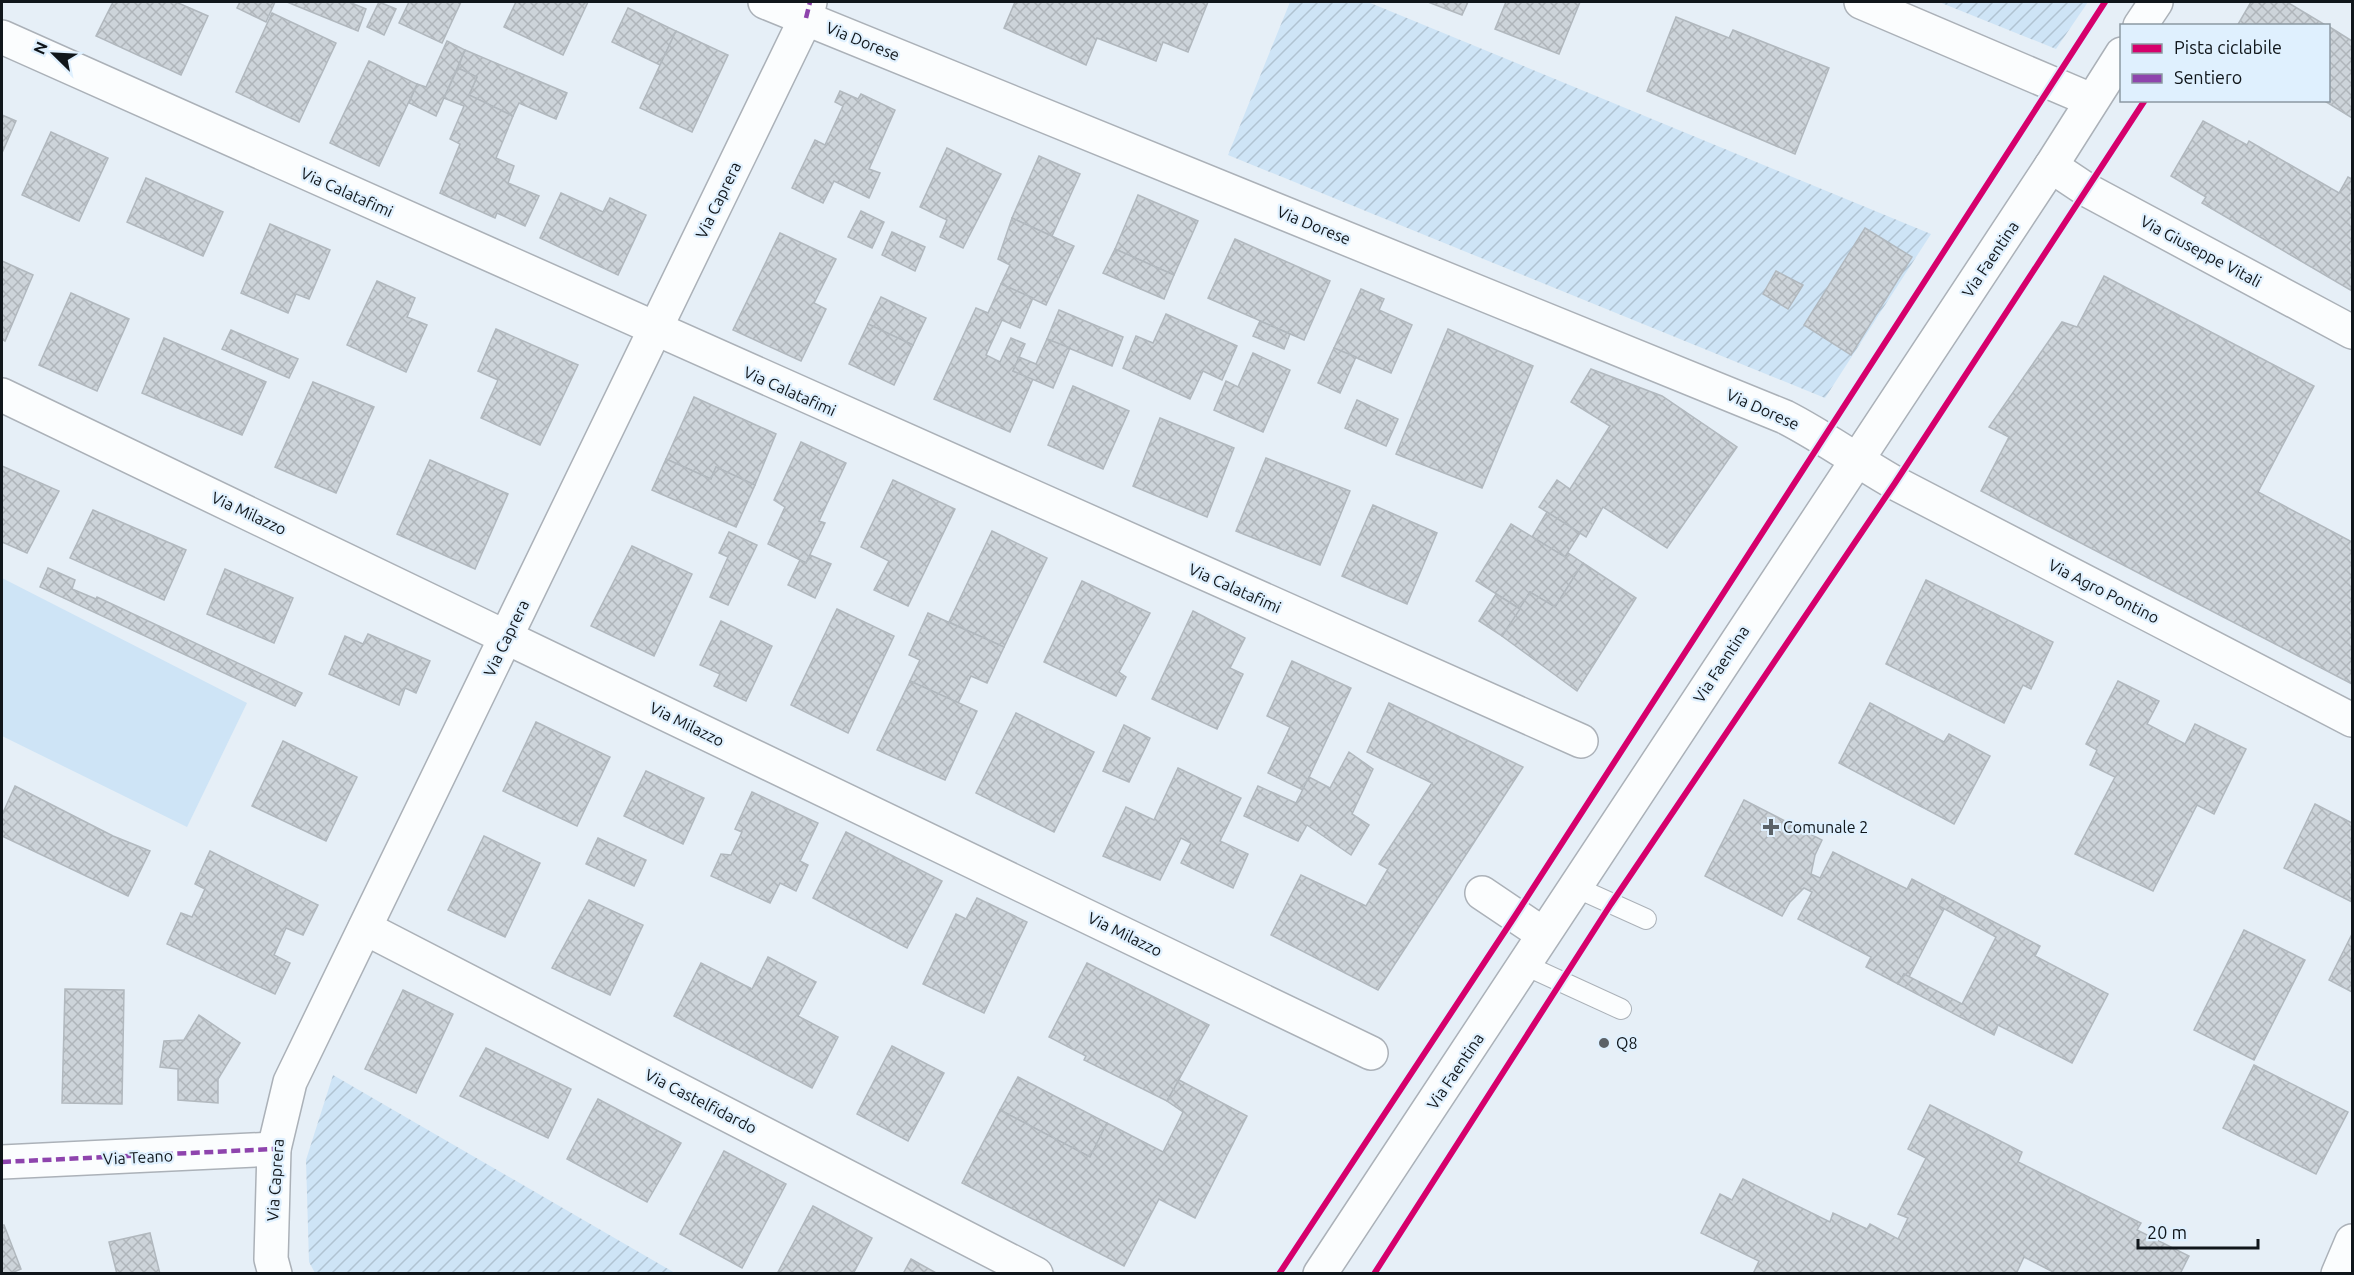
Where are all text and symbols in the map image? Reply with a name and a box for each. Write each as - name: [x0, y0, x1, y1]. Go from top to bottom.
- street label: Via Dorese: [824, 18, 902, 64]
- north arrow: [24, 24, 84, 84]
- legend: [2120, 24, 2330, 102]
- text: Pista ciclabile: [2174, 37, 2282, 57]
- text: N: [30, 39, 51, 57]
- text: Sentiero: [2174, 67, 2242, 87]
- street label: Via Caprera: [692, 159, 744, 241]
- street label: Via Calatafimi: [298, 164, 396, 220]
- street label: Via Dorese: [1275, 202, 1353, 248]
- street label: Via Giuseppe Vitali: [2138, 212, 2264, 290]
- street label: Via Faentina: [1958, 217, 2022, 301]
- street label: Via Calatafimi: [741, 363, 839, 419]
- street label: Via Dorese: [1724, 385, 1802, 433]
- street label: Via Milazzo: [209, 488, 289, 538]
- street label: Via Agro Pontino: [2046, 555, 2162, 627]
- street label: Via Calatafimi: [1186, 560, 1284, 616]
- street label: Via Caprera: [480, 597, 532, 679]
- street label: Via Faentina: [1689, 622, 1753, 706]
- street label: Via Milazzo: [647, 698, 727, 750]
- place label: Comunale 2: [1783, 818, 1868, 836]
- marker: Comunale 2: [1764, 820, 1778, 834]
- street label: Via Milazzo: [1085, 908, 1165, 960]
- street label: Via Faentina: [1423, 1029, 1487, 1113]
- place label: Q8: [1616, 1034, 1637, 1052]
- marker: Q8: [1597, 1036, 1611, 1050]
- street label: Via Castelfidardo: [642, 1065, 760, 1137]
- street label: Via Caprera: [263, 1138, 287, 1222]
- street label: Via Teano: [103, 1146, 173, 1168]
- scale bar: [2138, 1212, 2258, 1250]
- text: 20 m: [2147, 1222, 2187, 1242]

